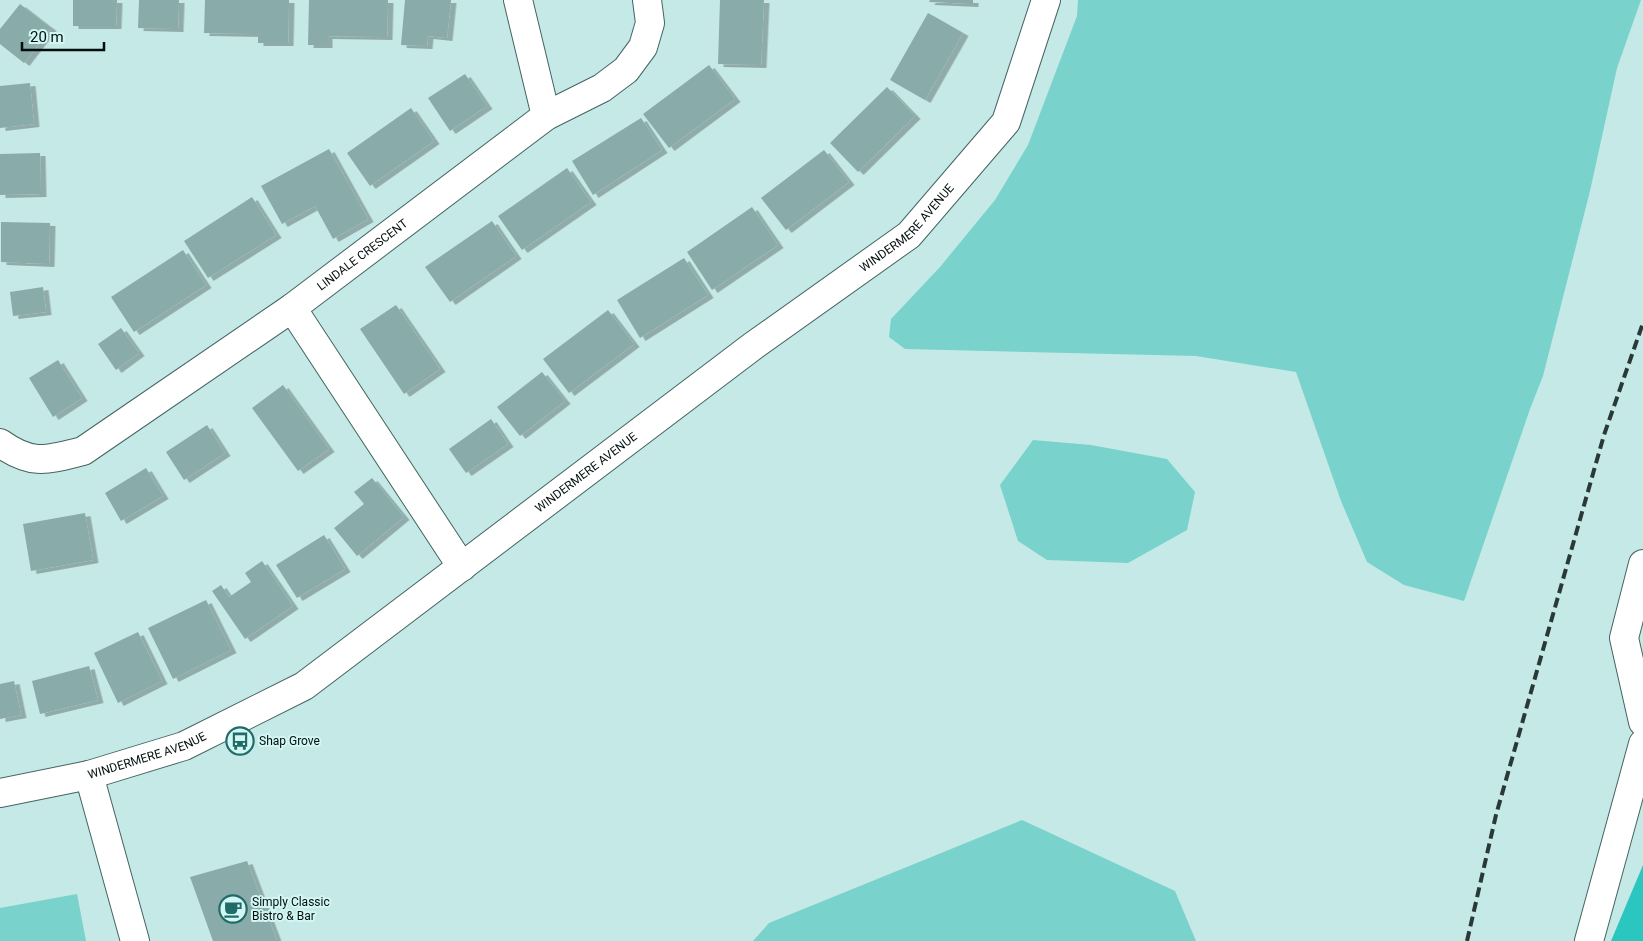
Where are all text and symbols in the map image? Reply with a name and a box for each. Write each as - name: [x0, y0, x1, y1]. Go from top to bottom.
- scale bar: [22, 20, 105, 52]
- text: 20 m: [30, 28, 64, 46]
- street label: WINDERMERE AVENUE: [857, 181, 957, 275]
- street label: LINDALE CRESCENT: [314, 216, 410, 293]
- street label: WINDERMERE AVENUE: [532, 429, 640, 516]
- bus stop icon: Shap Grove: [225, 726, 255, 756]
- street label: WINDERMERE AVENUE: [86, 729, 209, 782]
- place label: Shap Grove: [259, 734, 320, 748]
- cafe icon: Simply Classic Bistro & Bar: [218, 894, 248, 924]
- place label: Simply Classic Bistro & Bar: [252, 895, 330, 923]

